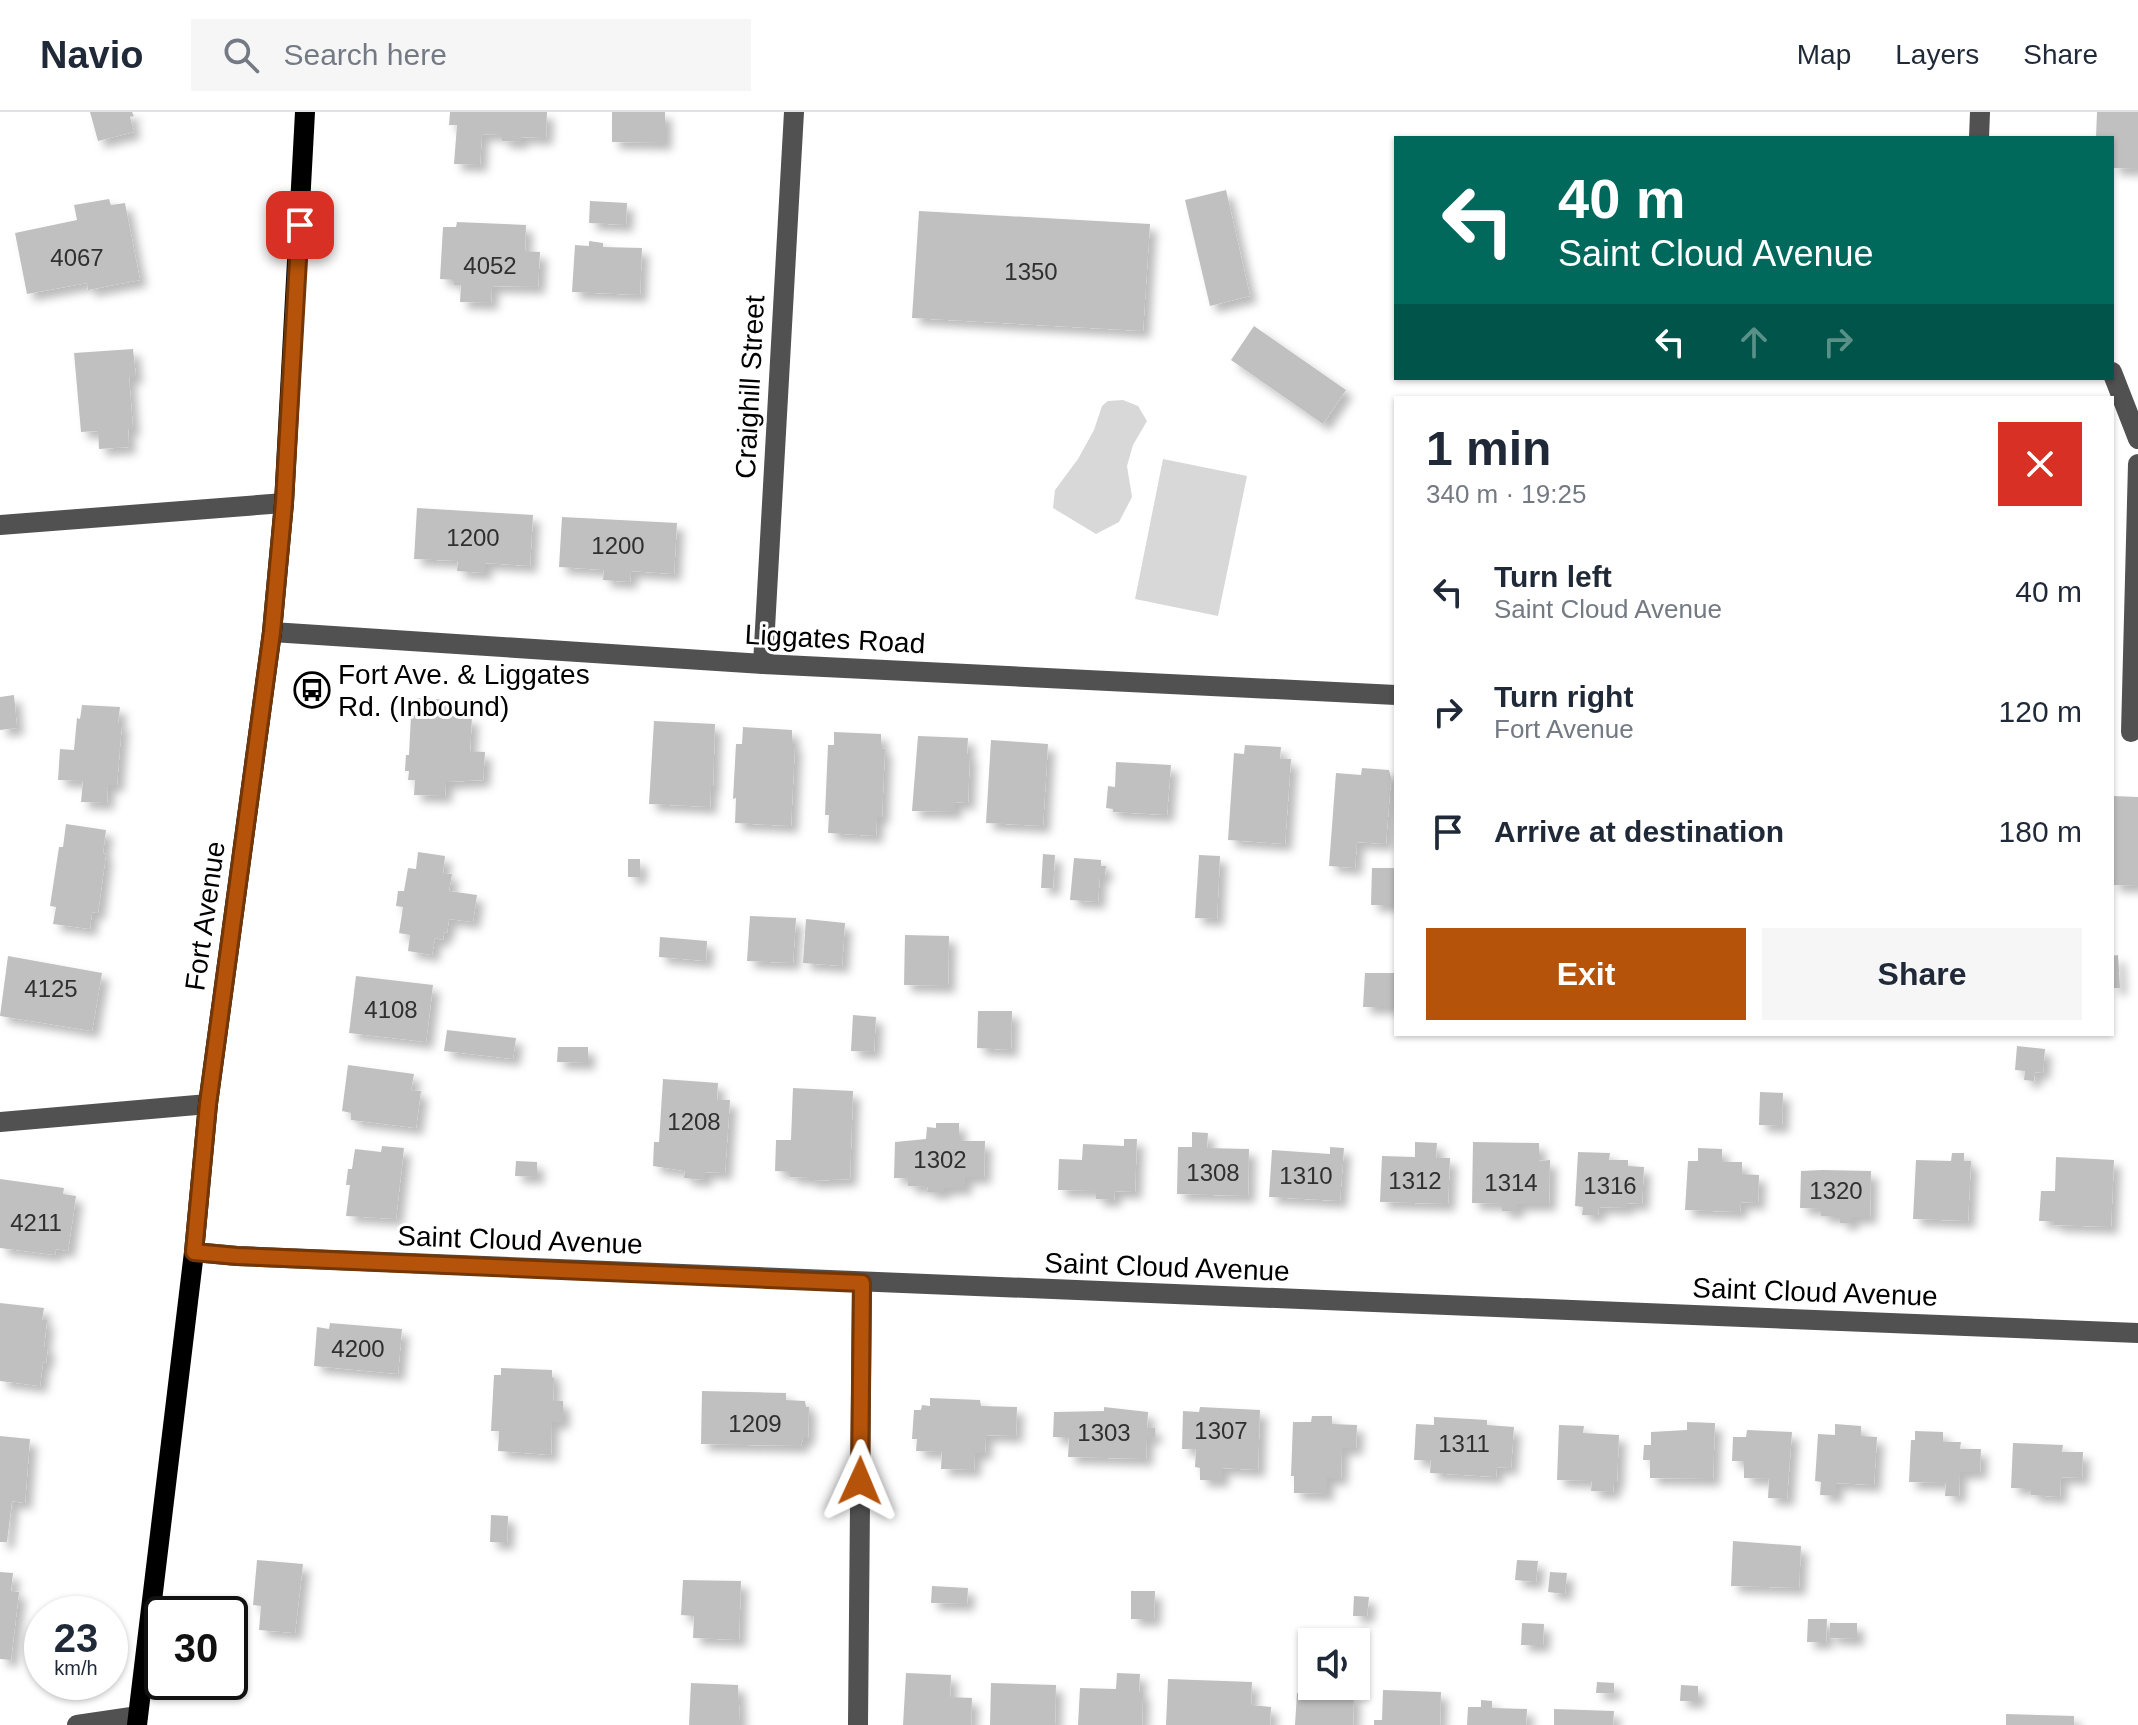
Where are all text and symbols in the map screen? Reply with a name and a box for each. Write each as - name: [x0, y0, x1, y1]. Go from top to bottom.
- search box: [191, 19, 751, 91]
- icon: search: [219, 33, 263, 77]
- text: Navio: [40, 34, 143, 76]
- text: Search here: [283, 38, 447, 71]
- text: Map: [1797, 39, 1851, 70]
- text: Layers: [1895, 39, 1979, 70]
- text: Share: [2023, 39, 2098, 70]
- text: 40 m: [1558, 167, 1686, 230]
- icon: left: [1426, 168, 1530, 272]
- pin: [266, 191, 334, 259]
- icon: arrive: [278, 203, 322, 247]
- text: Saint Cloud Avenue: [1558, 233, 1874, 274]
- house number: 4067: [50, 244, 104, 271]
- house number: 4052: [463, 252, 517, 279]
- house number: 1350: [1004, 258, 1058, 285]
- street label: Craighill Street: [730, 294, 770, 480]
- icon: left: [1648, 320, 1692, 364]
- icon: ahead: [1732, 320, 1776, 364]
- icon: right: [1816, 320, 1860, 364]
- text: 1 min: [1426, 422, 1551, 475]
- button: close: [1998, 422, 2082, 506]
- text: 340 m · 19:25: [1426, 479, 1586, 509]
- house number: 1200: [446, 524, 500, 551]
- house number: 1200: [591, 532, 645, 559]
- text: Turn left: [1494, 560, 1612, 593]
- icon: left: [1426, 570, 1470, 614]
- text: 40 m: [2015, 575, 2082, 608]
- text: Saint Cloud Avenue: [1494, 594, 1722, 624]
- street label: Liggates Road: [744, 619, 926, 659]
- place label: Fort Ave. & Liggates Rd. (Inbound): [338, 659, 590, 722]
- bus stop icon: Fort Ave. & Liggates Rd. (Inbound): [293, 671, 331, 709]
- text: Turn right: [1494, 680, 1633, 713]
- icon: right: [1426, 690, 1470, 734]
- text: 120 m: [1999, 695, 2082, 728]
- text: Fort Avenue: [1494, 714, 1634, 744]
- icon: arrive: [1426, 810, 1470, 854]
- text: Arrive at destination: [1494, 815, 1784, 848]
- text: 180 m: [1999, 815, 2082, 848]
- street label: Fort Avenue: [179, 839, 231, 993]
- button: Exit: [1426, 928, 1746, 1020]
- button: Share: [1762, 928, 2082, 1020]
- house number: 4125: [24, 975, 78, 1002]
- house number: 4108: [364, 996, 418, 1023]
- house number: 1208: [667, 1108, 721, 1135]
- house number: 1302: [913, 1146, 967, 1173]
- house number: 1308: [1186, 1159, 1240, 1186]
- house number: 1310: [1279, 1162, 1333, 1189]
- house number: 1312: [1388, 1167, 1442, 1194]
- house number: 1314: [1484, 1169, 1538, 1196]
- house number: 1316: [1583, 1172, 1637, 1199]
- house number: 1320: [1809, 1177, 1863, 1204]
- house number: 4211: [10, 1209, 62, 1236]
- street label: Saint Cloud Avenue: [397, 1220, 643, 1260]
- street label: Saint Cloud Avenue: [1044, 1247, 1290, 1287]
- street label: Saint Cloud Avenue: [1692, 1272, 1938, 1312]
- house number: 4200: [331, 1335, 385, 1362]
- house number: 1209: [728, 1410, 782, 1437]
- house number: 1307: [1194, 1417, 1248, 1444]
- house number: 1303: [1077, 1419, 1131, 1446]
- house number: 1311: [1438, 1430, 1490, 1457]
- position arrow: [818, 1439, 902, 1523]
- speed limit sign: 30: [144, 1596, 248, 1700]
- text: 23: [54, 1616, 98, 1660]
- map controls: [1298, 1628, 1370, 1700]
- button: sound: [1298, 1628, 1370, 1700]
- text: km/h: [54, 1657, 98, 1679]

